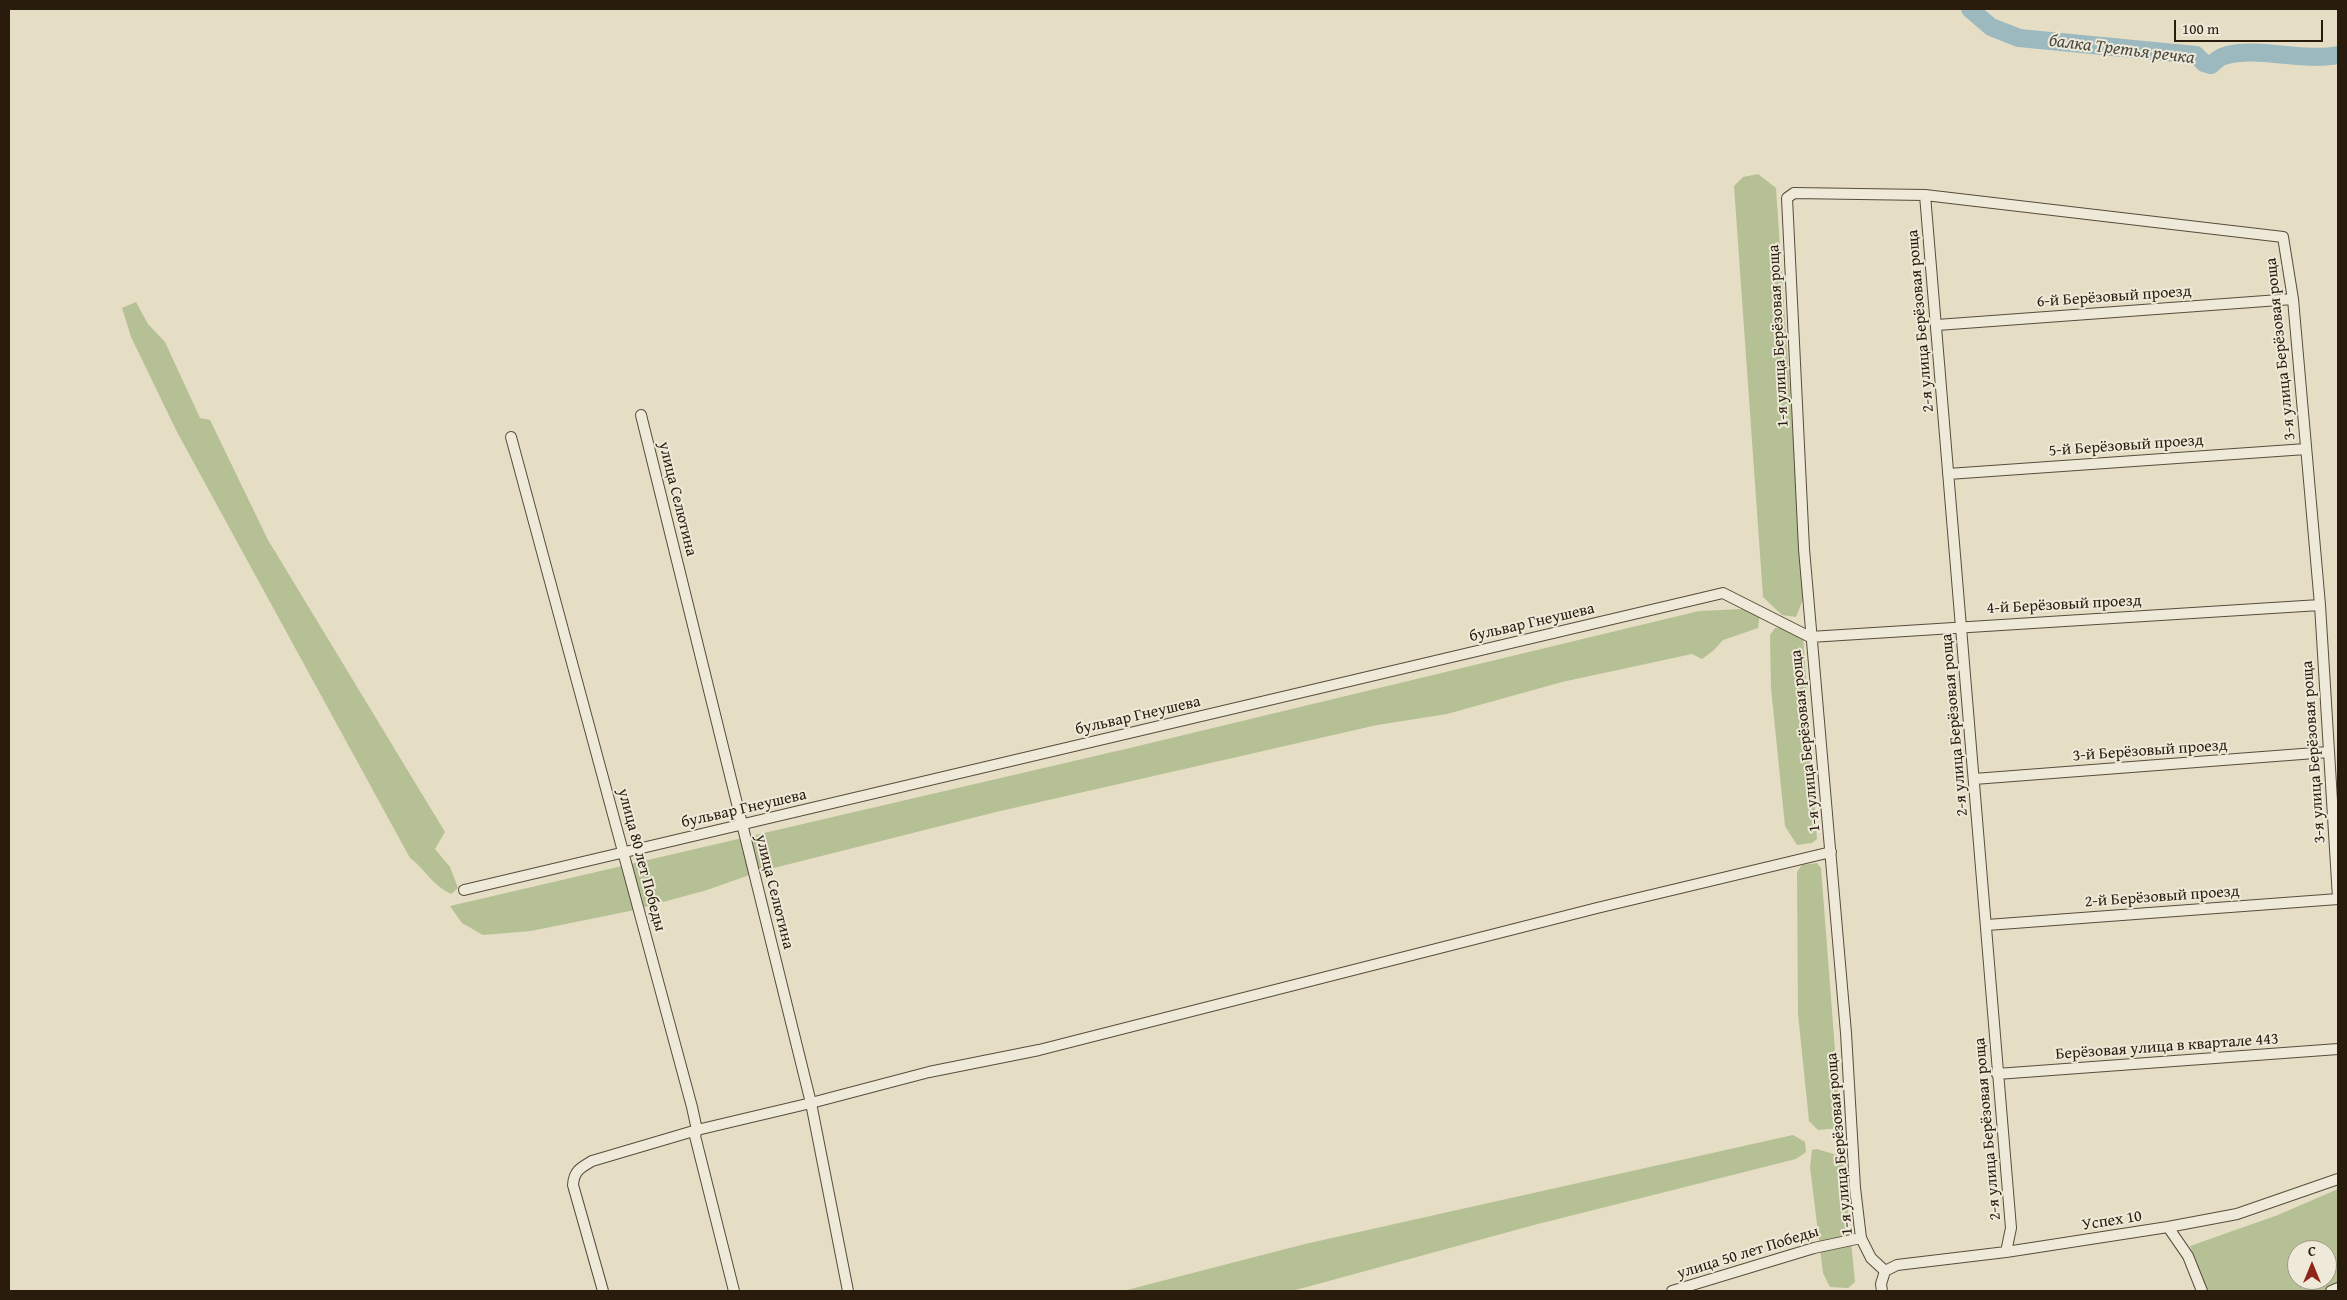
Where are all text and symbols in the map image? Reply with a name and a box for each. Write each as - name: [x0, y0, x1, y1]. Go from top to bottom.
- scale bar: [2177, 10, 2326, 42]
- text: 100 m: [2182, 18, 2219, 39]
- water label: балка Третья речка: [2048, 30, 2196, 70]
- street label: 2-я улица Берёзовая роща: [1903, 229, 1939, 413]
- street label: 1-я улица Берёзовая роща: [1765, 244, 1793, 428]
- street label: 3-я улица Берёзовая роща: [2262, 257, 2300, 441]
- street label: 6-й Берёзовый проезд: [2036, 282, 2192, 312]
- street label: 5-й Берёзовый проезд: [2048, 431, 2204, 461]
- street label: улица Селютина: [653, 440, 701, 558]
- street label: 4-й Берёзовый проезд: [1986, 591, 2142, 619]
- street label: бульвар Гнеушева: [1467, 599, 1597, 647]
- street label: 2-я улица Берёзовая роща: [1937, 633, 1973, 817]
- street label: 1-я улица Берёзовая роща: [1787, 649, 1825, 833]
- street label: 3-я улица Берёзовая роща: [2298, 660, 2330, 844]
- street label: бульвар Гнеушева: [1073, 692, 1203, 740]
- street label: 3-й Берёзовый проезд: [2072, 736, 2228, 766]
- street label: бульвар Гнеушева: [679, 785, 809, 833]
- street label: улица 80 лет Победы: [613, 786, 669, 934]
- street label: улица Селютина: [750, 833, 798, 951]
- street label: 2-й Берёзовый проезд: [2084, 882, 2240, 912]
- street label: Берёзовая улица в квартале 443: [2055, 1030, 2279, 1064]
- street label: 2-я улица Берёзовая роща: [1970, 1037, 2006, 1221]
- street label: 1-я улица Берёзовая роща: [1822, 1052, 1858, 1236]
- street label: Успех 10: [2081, 1207, 2143, 1235]
- street label: улица 50 лет Победы: [1675, 1222, 1821, 1284]
- north arrow: [2287, 1240, 2337, 1290]
- text: С: [2308, 1241, 2316, 1261]

